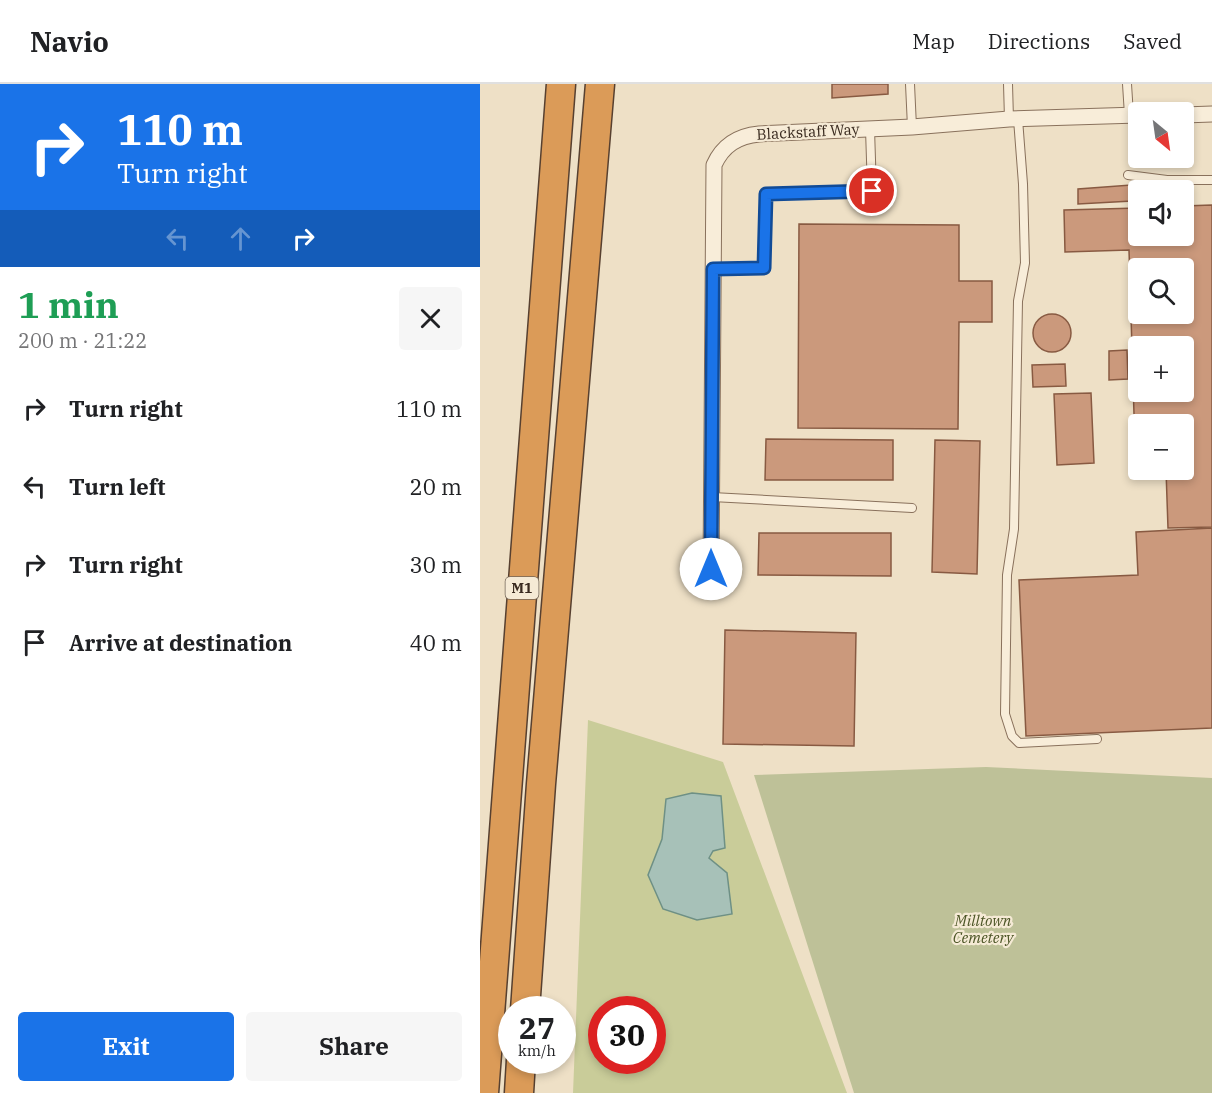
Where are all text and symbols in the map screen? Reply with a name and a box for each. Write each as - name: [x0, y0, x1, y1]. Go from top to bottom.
- text: Navio: [30, 23, 109, 60]
- text: Map: [912, 27, 955, 55]
- text: Directions: [988, 27, 1090, 55]
- text: Saved: [1123, 27, 1182, 55]
- text: 110 m: [117, 102, 243, 157]
- north arrow: [1128, 102, 1194, 168]
- map controls: [1128, 102, 1194, 480]
- icon: right: [18, 108, 96, 186]
- street label: Blackstaff Way: [756, 119, 860, 144]
- text: Turn right: [117, 155, 248, 190]
- pin: [846, 165, 897, 216]
- icon: arrive: [855, 174, 888, 207]
- button: sound: [1128, 180, 1194, 246]
- icon: left: [161, 222, 194, 255]
- icon: ahead: [224, 222, 257, 255]
- icon: right: [287, 222, 320, 255]
- button: search: [1128, 258, 1194, 324]
- text: 1 min: [18, 281, 119, 328]
- button: close: [399, 287, 462, 350]
- text: 200 m · 21:22: [18, 327, 147, 354]
- button: +: [1128, 336, 1194, 402]
- icon: right: [18, 392, 51, 425]
- text: Turn right: [69, 394, 183, 423]
- text: 110 m: [396, 394, 462, 423]
- button: −: [1128, 414, 1194, 480]
- icon: left: [18, 470, 51, 503]
- text: Turn left: [69, 472, 165, 501]
- text: 20 m: [410, 472, 462, 501]
- position arrow: [679, 537, 743, 601]
- icon: right: [18, 548, 51, 581]
- text: Turn right: [69, 550, 183, 579]
- text: 30 m: [410, 550, 462, 579]
- road number: M1: [506, 577, 538, 599]
- icon: arrive: [18, 626, 51, 659]
- text: Arrive at destination: [69, 628, 292, 657]
- text: 40 m: [410, 628, 462, 657]
- park label: Milltown Cemetery: [953, 911, 1014, 947]
- speed limit sign: 30: [588, 996, 666, 1074]
- text: 27: [519, 1008, 555, 1047]
- button: Exit: [18, 1012, 234, 1081]
- button: Share: [246, 1012, 462, 1081]
- text: km/h: [518, 1041, 556, 1060]

